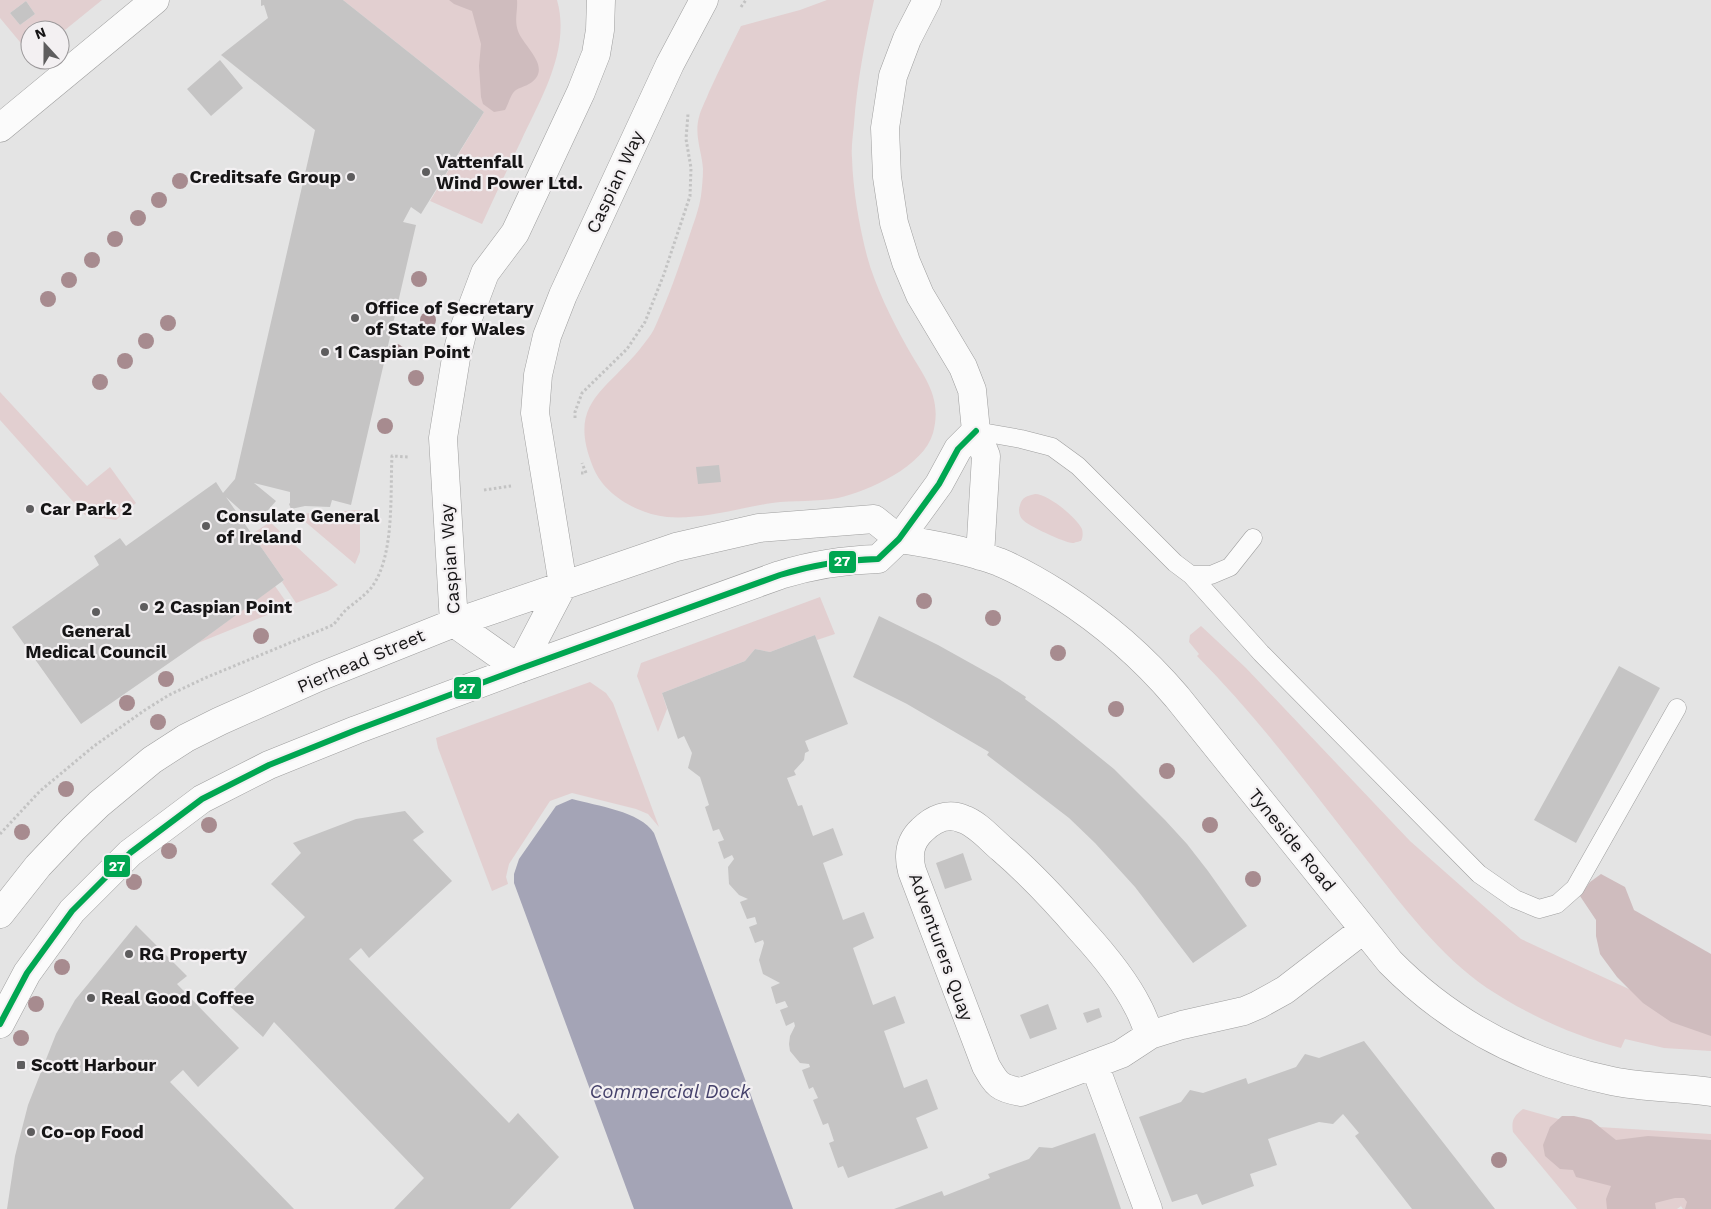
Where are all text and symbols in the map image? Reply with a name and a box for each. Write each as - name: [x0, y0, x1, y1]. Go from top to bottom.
- north arrow: [20, 20, 70, 70]
- text: N: [33, 24, 48, 42]
- street label: Caspian Way: [582, 127, 648, 236]
- place label: Vattenfall Wind Power Ltd.: [436, 151, 583, 193]
- place label: Creditsafe Group: [190, 166, 341, 187]
- marker: Vattenfall Wind Power Ltd.: [420, 166, 432, 178]
- marker: Creditsafe Group: [345, 171, 357, 183]
- place label: Office of Secretary of State for Wales: [365, 297, 534, 339]
- marker: Office of Secretary of State for Wales: [349, 312, 361, 324]
- place label: 1 Caspian Point: [335, 341, 470, 362]
- marker: 1 Caspian Point: [319, 346, 331, 358]
- place label: Car Park 2: [40, 498, 132, 519]
- street label: Caspian Way: [435, 502, 464, 615]
- marker: Car Park 2: [24, 503, 36, 515]
- place label: Consulate General of Ireland: [216, 505, 380, 547]
- marker: Consulate General of Ireland: [200, 520, 212, 532]
- line badge: 27: [828, 550, 857, 574]
- text: 27: [834, 553, 851, 569]
- place label: 2 Caspian Point: [154, 596, 292, 617]
- marker: 2 Caspian Point: [138, 601, 150, 613]
- marker: General Medical Council: [90, 606, 102, 618]
- place label: General Medical Council: [25, 620, 167, 662]
- street label: Pierhead Street: [294, 624, 428, 697]
- line badge: 27: [453, 676, 482, 700]
- text: 27: [459, 680, 476, 696]
- street label: Tyneside Road: [1245, 784, 1340, 895]
- line badge: 27: [103, 854, 131, 878]
- text: 27: [109, 858, 126, 874]
- street label: Adventurers Quay: [905, 870, 978, 1024]
- place label: RG Property: [139, 943, 248, 964]
- marker: RG Property: [123, 948, 135, 960]
- place label: Real Good Coffee: [101, 987, 254, 1008]
- marker: Real Good Coffee: [85, 992, 97, 1004]
- place label: Scott Harbour: [31, 1054, 156, 1075]
- marker: Scott Harbour: [15, 1059, 27, 1071]
- water label: Commercial Dock: [590, 1080, 751, 1103]
- place label: Co-op Food: [41, 1121, 144, 1142]
- marker: Co-op Food: [25, 1126, 37, 1138]

